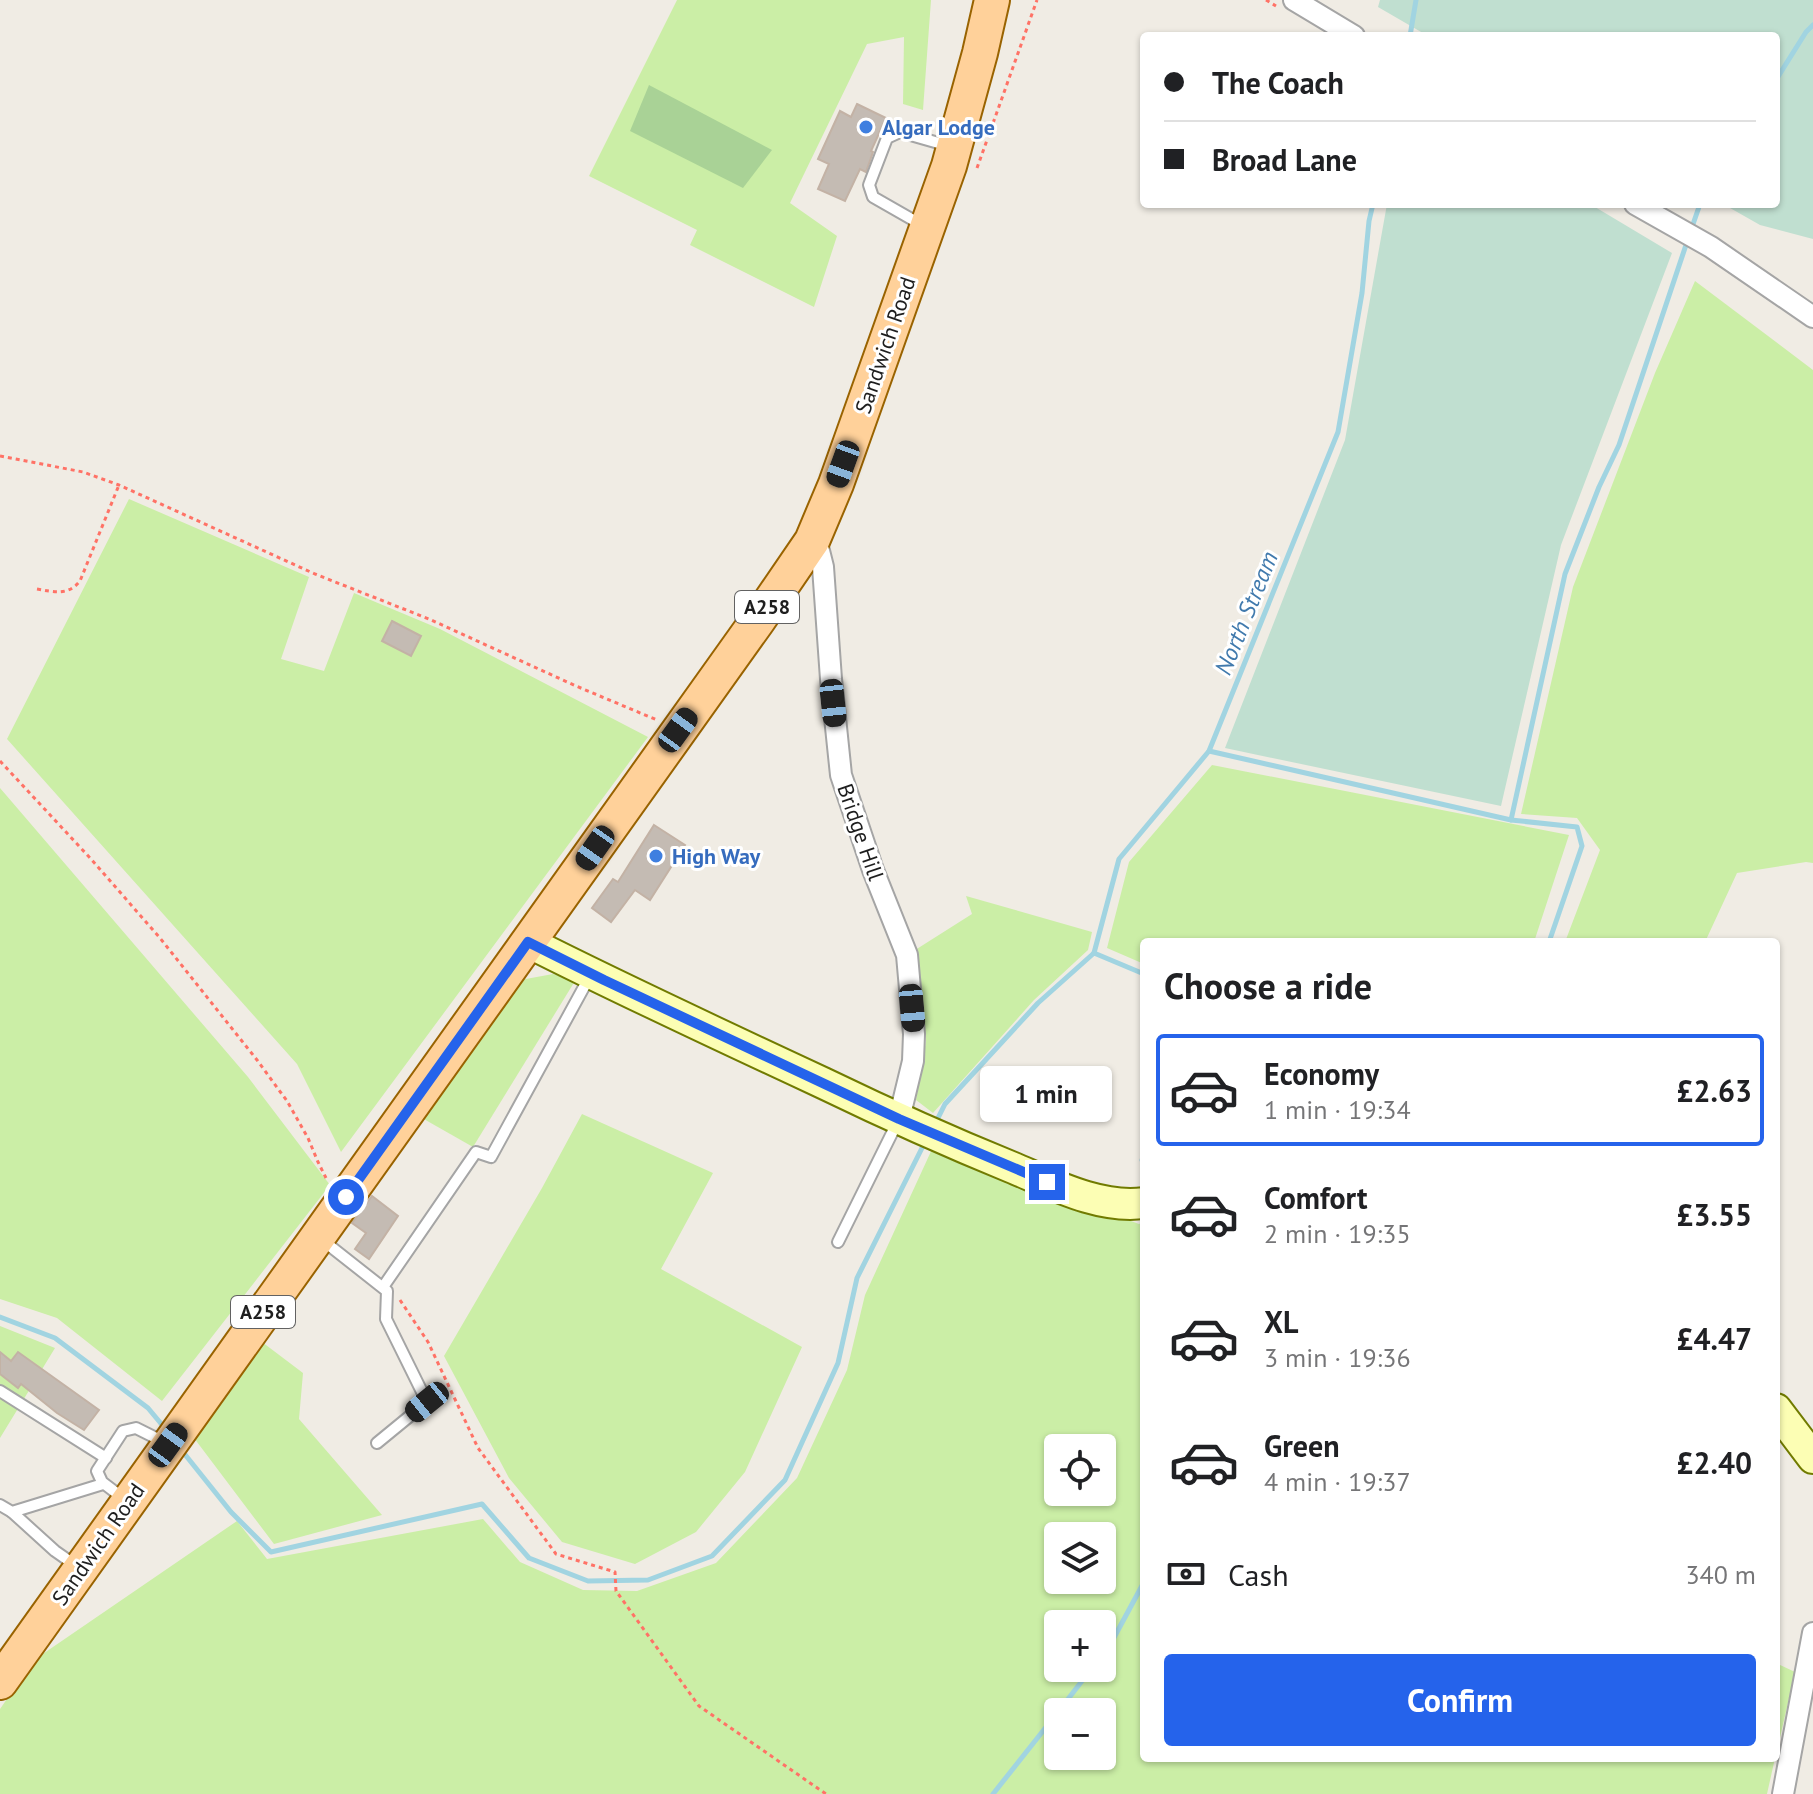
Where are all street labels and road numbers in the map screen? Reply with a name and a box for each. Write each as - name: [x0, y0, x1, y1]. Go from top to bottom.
- street label: Sandwich Road: [848, 273, 922, 417]
- road number: A258: [735, 591, 799, 623]
- street label: Bridge Hill: [831, 780, 891, 885]
- road number: A258: [231, 1296, 295, 1328]
- street label: Sandwich Road: [46, 1477, 150, 1611]

